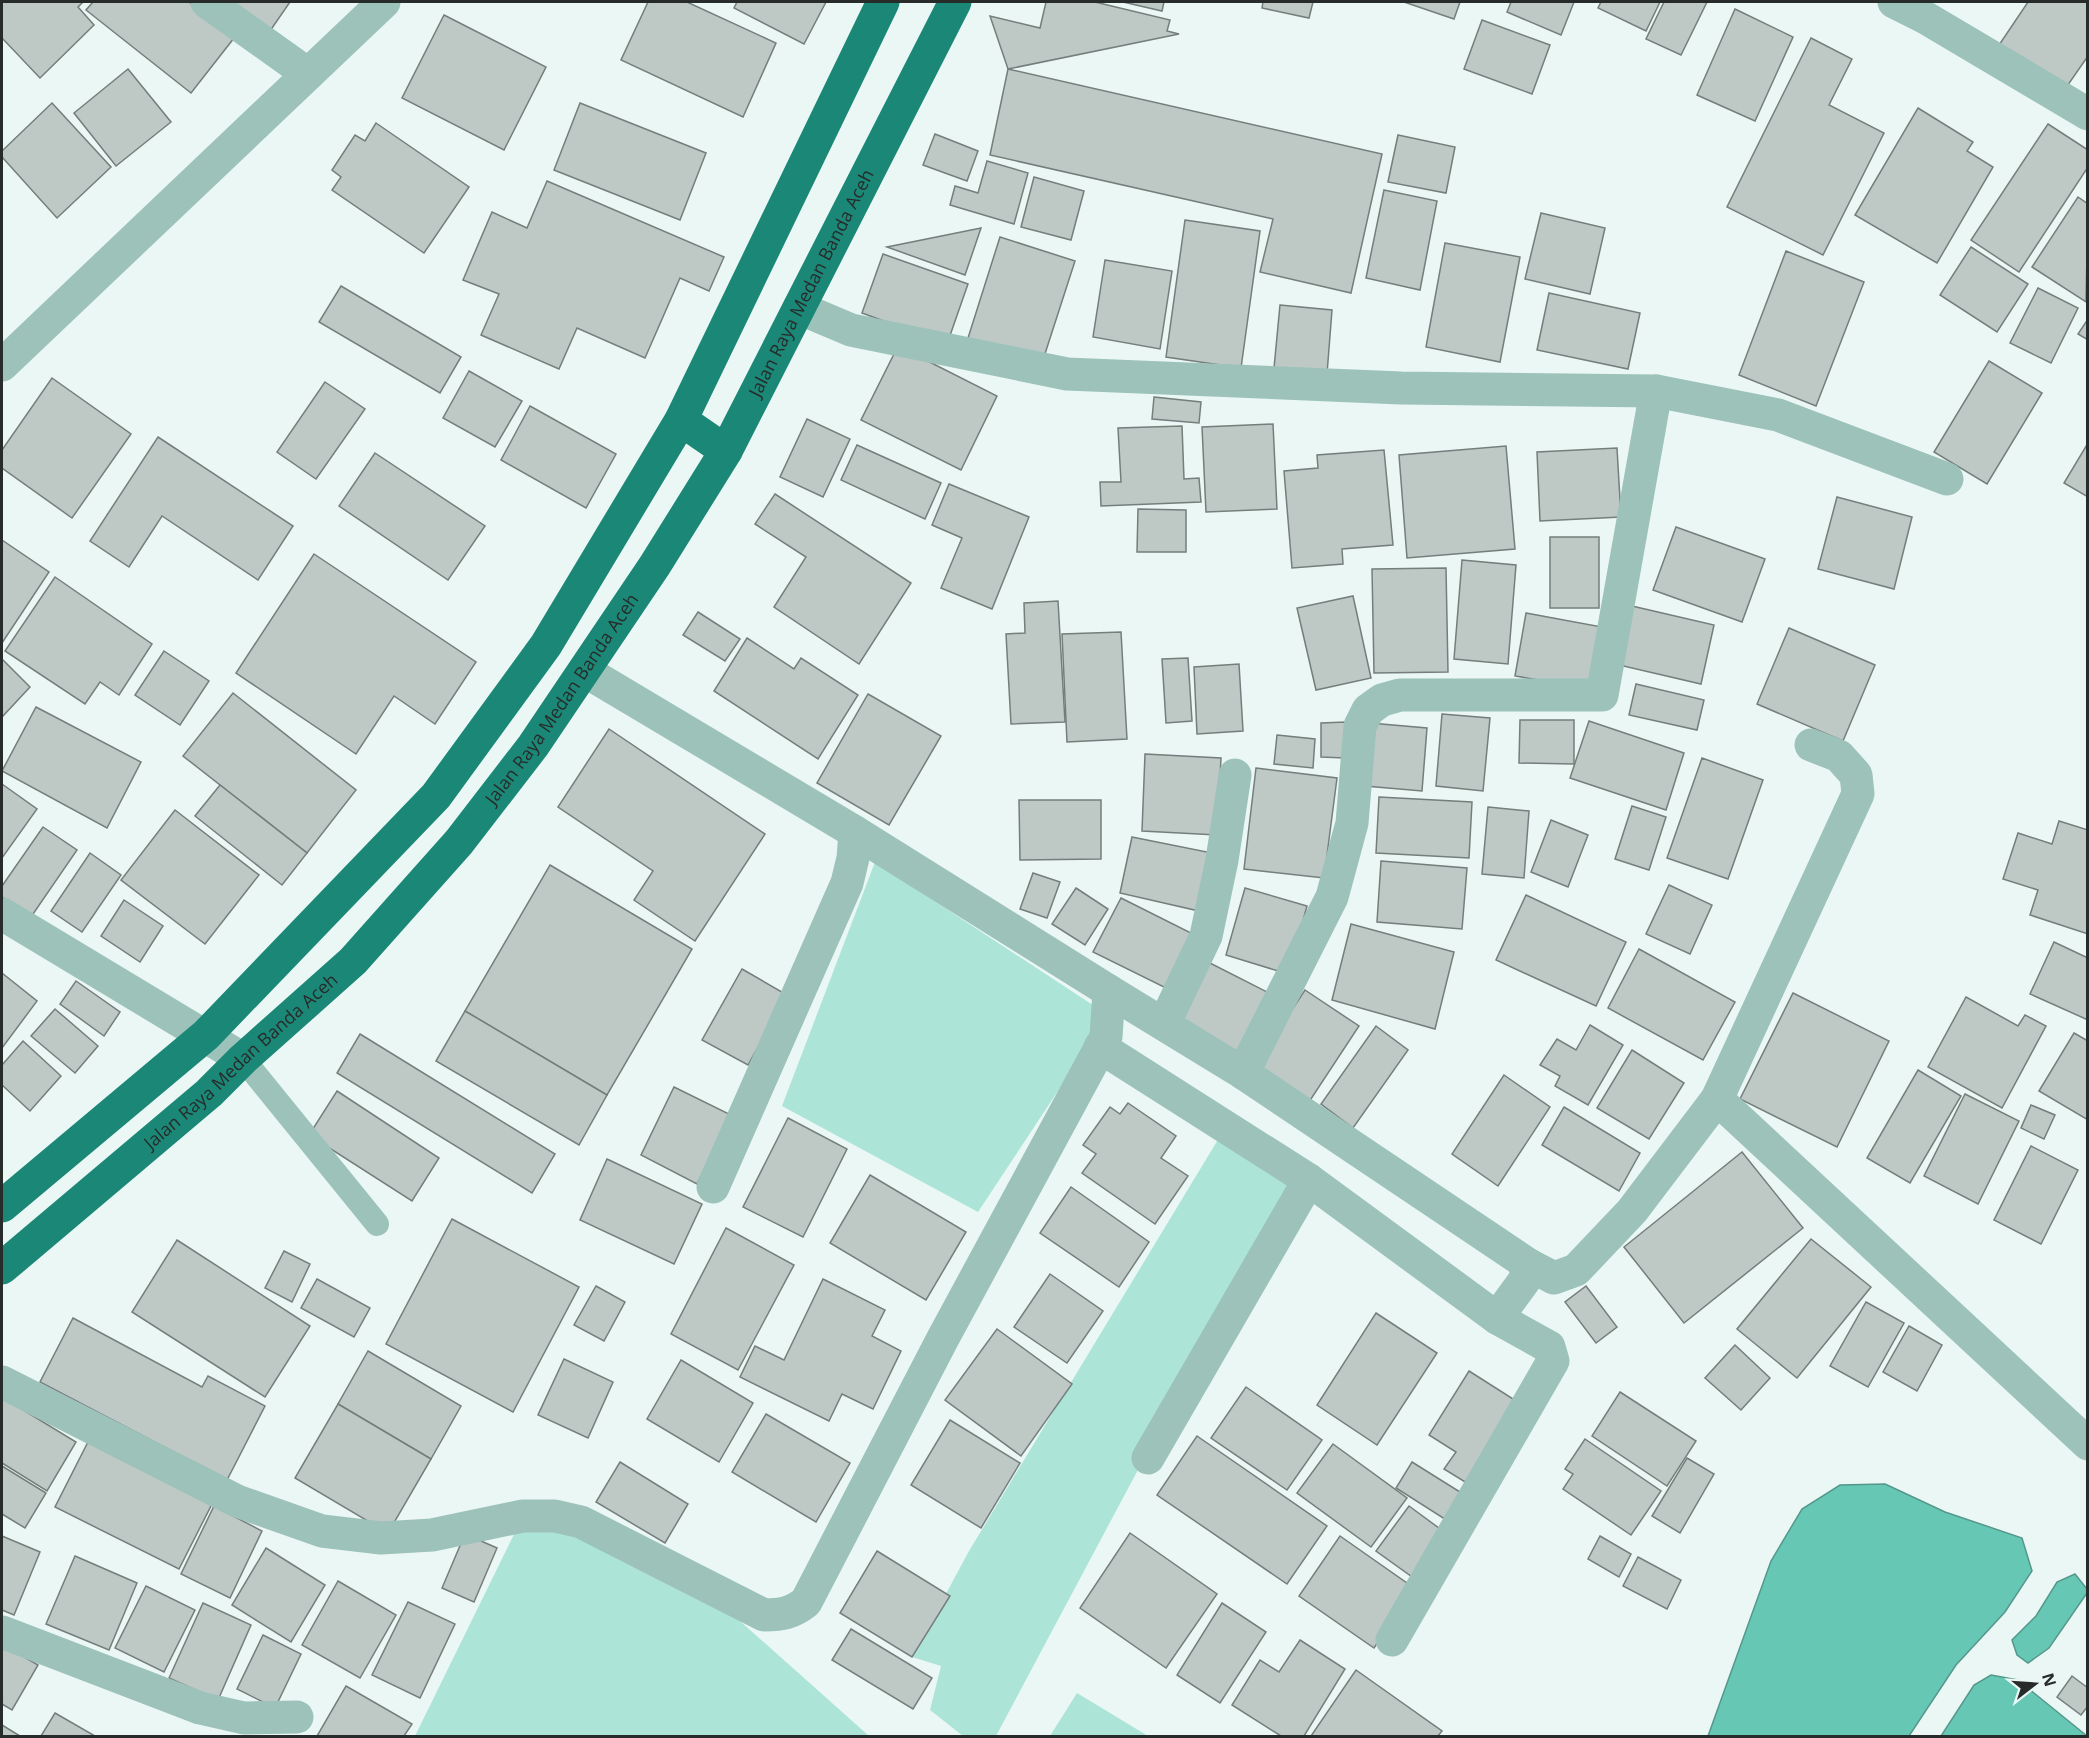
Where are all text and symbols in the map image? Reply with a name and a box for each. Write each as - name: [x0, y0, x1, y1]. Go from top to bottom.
- street label: Jalan Raya Medan Banda Aceh: [742, 165, 879, 403]
- street label: Jalan Raya Medan Banda Aceh: [478, 588, 643, 811]
- street label: Jalan Raya Medan Banda Aceh: [137, 967, 342, 1155]
- north arrow: [2005, 1654, 2065, 1714]
- text: N: [2037, 1670, 2062, 1689]

